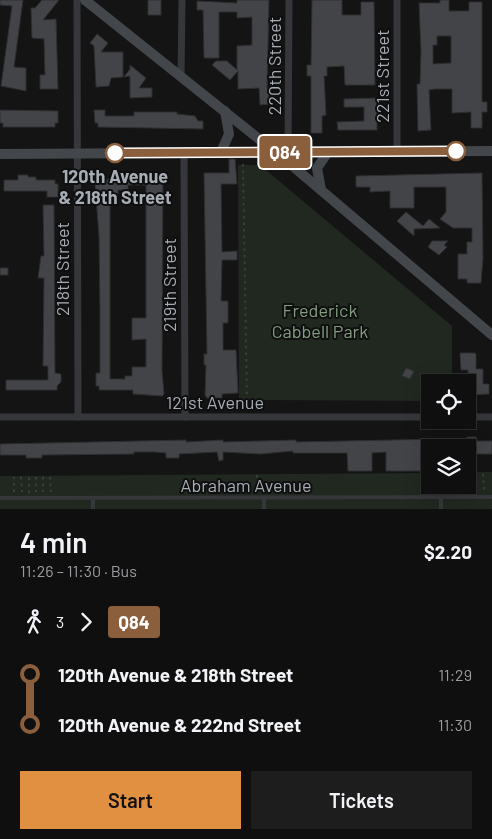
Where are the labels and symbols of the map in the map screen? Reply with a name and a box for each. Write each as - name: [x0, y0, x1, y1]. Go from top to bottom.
- street label: 220th Street: [263, 17, 285, 115]
- street label: 221st Street: [371, 29, 393, 123]
- line badge: Q84: [256, 136, 314, 168]
- unlabelled marker: [446, 141, 466, 161]
- marker: 120th Avenue & 218th Street: [105, 143, 125, 163]
- place label: 120th Avenue & 218th Street: [58, 165, 172, 208]
- street label: 218th Street: [51, 222, 73, 316]
- street label: 219th Street: [158, 238, 180, 332]
- park label: Frederick Cabbell Park: [272, 299, 368, 342]
- street label: 121st Avenue: [166, 391, 264, 413]
- street label: Abraham Avenue: [180, 474, 312, 496]

